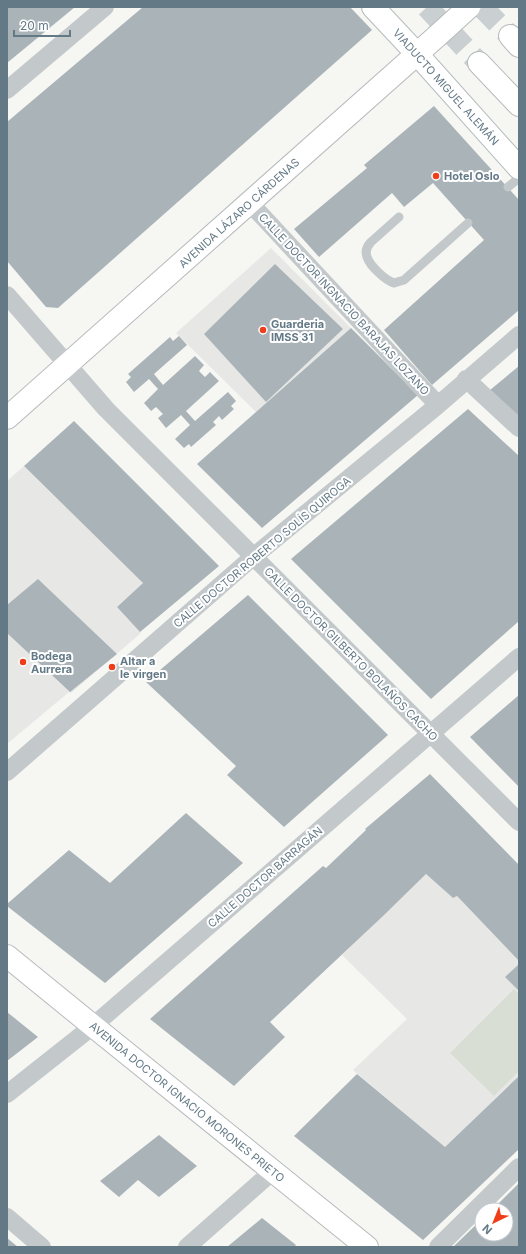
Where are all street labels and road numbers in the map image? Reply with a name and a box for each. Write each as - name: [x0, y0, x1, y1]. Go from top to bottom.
- street label: VIADUCTO MIGUEL ALEMÁN: [390, 26, 502, 148]
- street label: AVENIDA LÁZARO CÁRDENAS: [176, 155, 302, 271]
- street label: CALLE DOCTOR INGNACIO BARAJAS LOZANO: [256, 210, 432, 398]
- street label: CALLE DOCTOR ROBERTO SOLÍS QUIROGA: [170, 473, 354, 630]
- street label: CALLE DOCTOR GILBERTO BOLAÑOS CACHO: [261, 564, 441, 744]
- street label: CALLE DOCTOR BARRAGÁN: [205, 823, 325, 931]
- street label: AVENIDA DOCTOR IGNACIO MORONES PRIETO: [87, 1019, 287, 1185]

